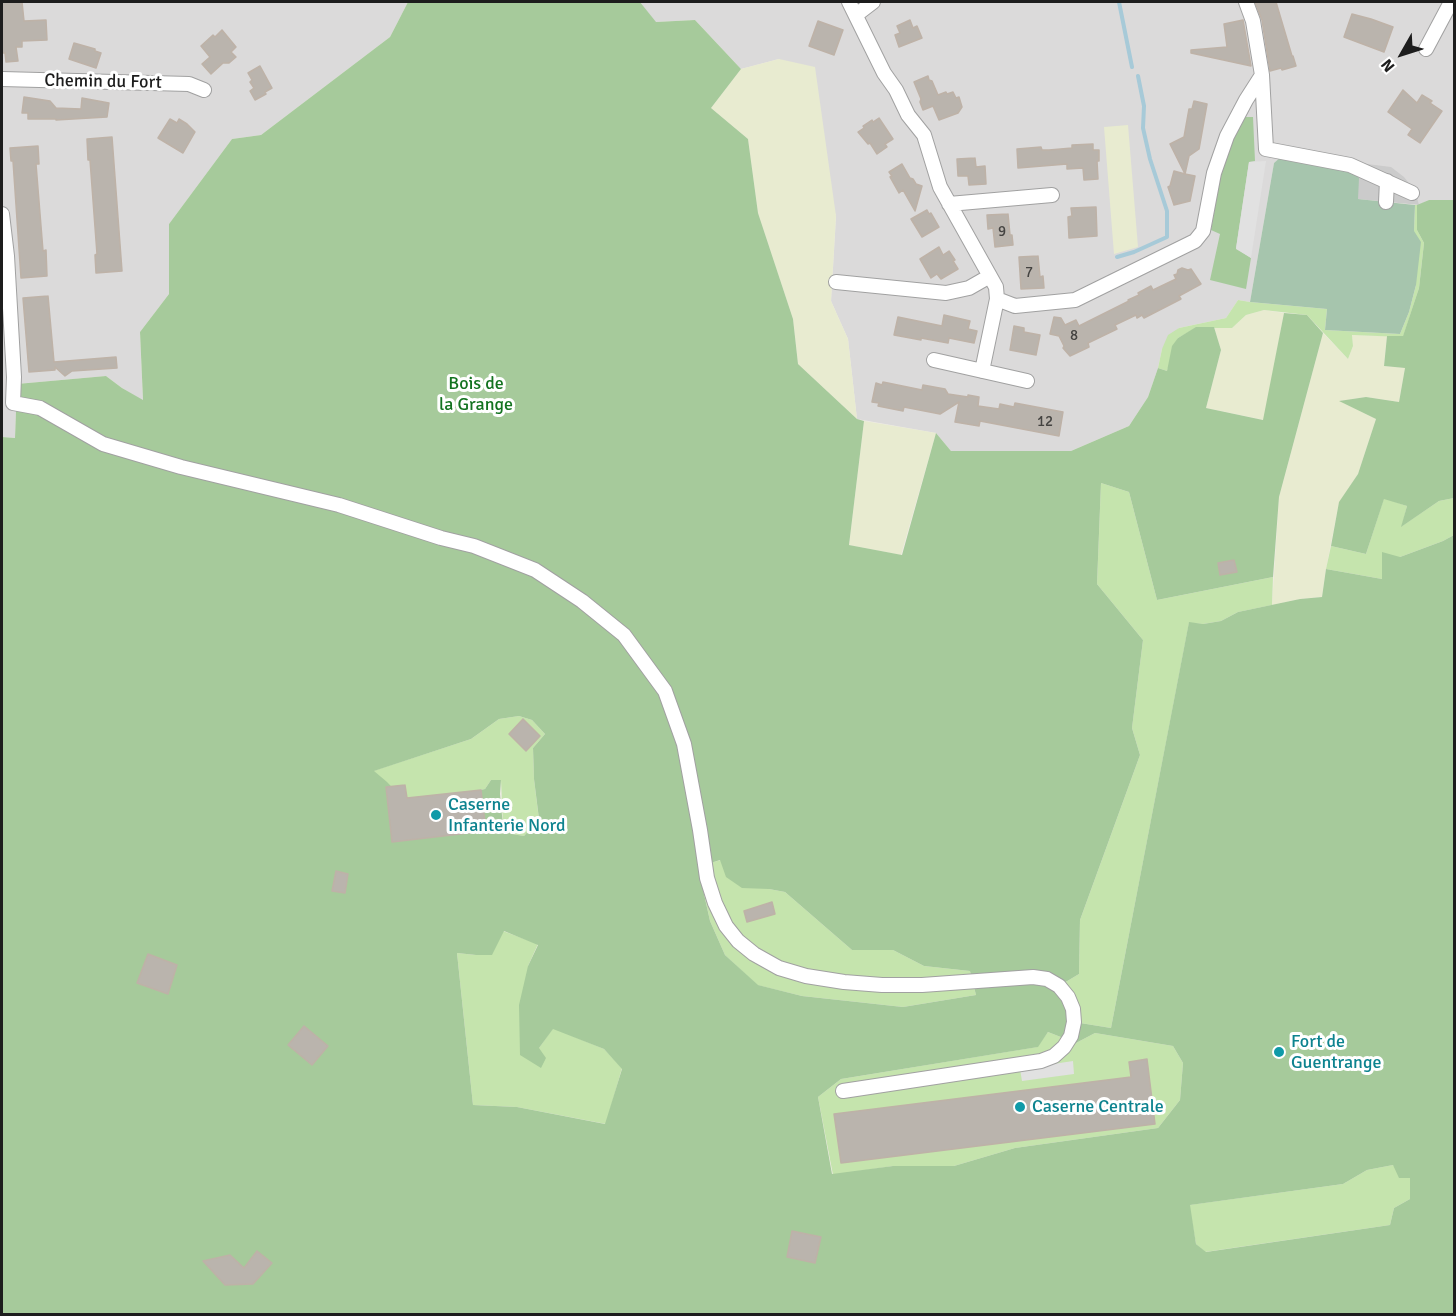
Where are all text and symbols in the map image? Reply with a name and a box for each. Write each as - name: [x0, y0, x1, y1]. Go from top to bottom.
- north arrow: [1372, 24, 1432, 84]
- text: N: [1377, 55, 1399, 76]
- street label: Chemin du Fort: [44, 70, 162, 94]
- house number: 9: [998, 223, 1006, 241]
- house number: 7: [1025, 264, 1033, 282]
- house number: 8: [1070, 327, 1078, 345]
- park label: Bois de la Grange: [439, 373, 513, 416]
- house number: 12: [1037, 413, 1053, 431]
- place label: Caserne Infanterie Nord: [448, 794, 566, 836]
- marker: Caserne Infanterie Nord: [429, 808, 443, 822]
- place label: Fort de Guentrange: [1291, 1031, 1381, 1074]
- marker: Fort de Guentrange: [1272, 1045, 1286, 1059]
- place label: Caserne Centrale: [1032, 1096, 1164, 1118]
- marker: Caserne Centrale: [1013, 1100, 1027, 1114]

